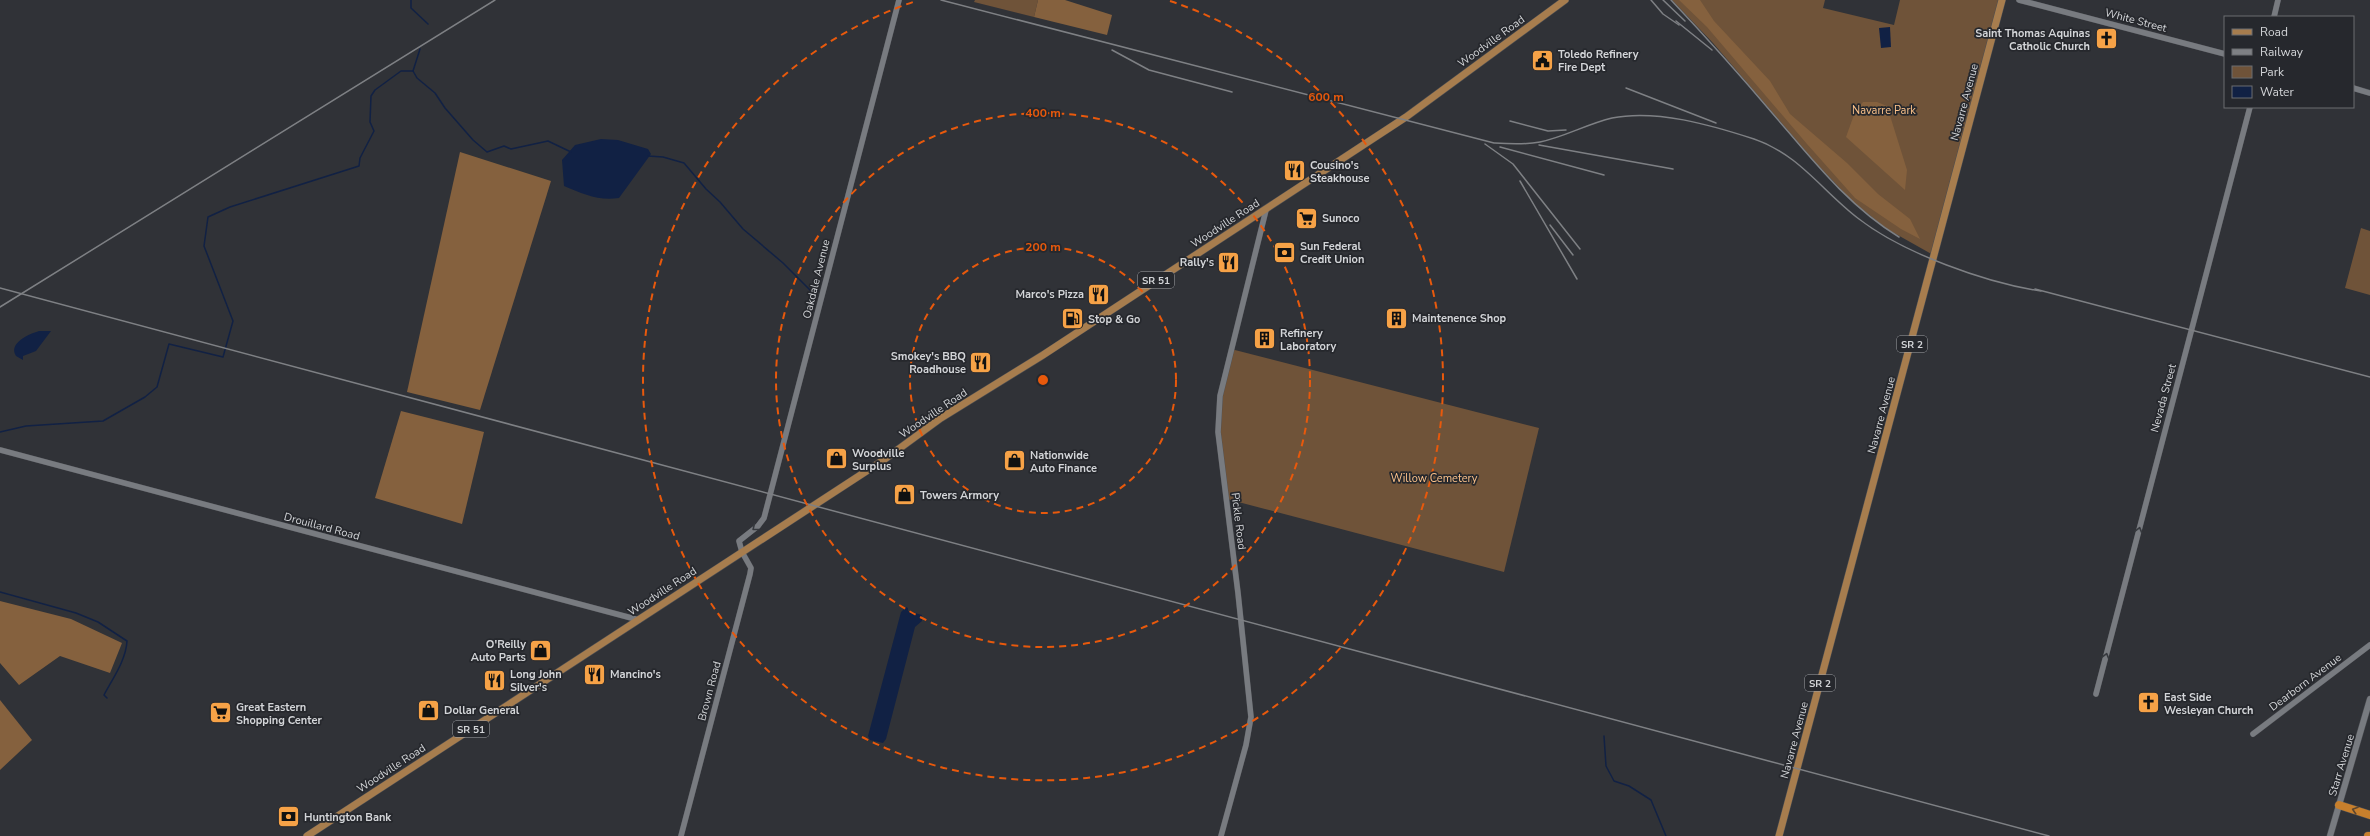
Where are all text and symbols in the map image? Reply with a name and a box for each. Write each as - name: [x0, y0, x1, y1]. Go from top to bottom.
- street label: White Street: [2103, 5, 2169, 36]
- street label: Woodville Road: [1455, 12, 1528, 71]
- legend: [2224, 16, 2354, 108]
- text: Road: [2260, 24, 2288, 40]
- place label: Saint Thomas Aquinas Catholic Church: [1975, 26, 2090, 54]
- church icon: Saint Thomas Aquinas Catholic Church: [2093, 26, 2119, 52]
- text: Railway: [2260, 44, 2304, 60]
- public building icon: Toledo Refinery Fire Dept: [1530, 47, 1556, 73]
- place label: Toledo Refinery Fire Dept: [1558, 47, 1639, 75]
- street label: Navarre Avenue: [1947, 62, 1982, 142]
- text: Park: [2260, 64, 2285, 80]
- text: Water: [2260, 84, 2294, 100]
- text: 600 m: [1308, 89, 1344, 105]
- park label: Navarre Park: [1852, 103, 1916, 118]
- text: 400 m: [1025, 105, 1061, 121]
- restaurant icon: Cousino's Steakhouse: [1282, 158, 1308, 184]
- place label: Cousino's Steakhouse: [1310, 158, 1369, 186]
- street label: Woodville Road: [1188, 196, 1263, 251]
- supermarket icon: Sunoco: [1293, 205, 1319, 231]
- place label: Sunoco: [1322, 211, 1360, 226]
- street label: Oakdale Avenue: [799, 238, 834, 320]
- text: 200 m: [1025, 239, 1061, 255]
- bank icon: Sun Federal Credit Union: [1272, 239, 1298, 265]
- place label: Sun Federal Credit Union: [1300, 239, 1364, 267]
- restaurant icon: Rally's: [1216, 249, 1242, 275]
- place label: Rally's: [1180, 255, 1214, 270]
- road number: SR 51: [1138, 272, 1174, 288]
- restaurant icon: Marco's Pizza: [1086, 281, 1112, 307]
- place label: Marco's Pizza: [1015, 287, 1084, 302]
- building icon: Maintenence Shop: [1383, 305, 1409, 331]
- fuel station icon: Stop & Go: [1060, 306, 1086, 332]
- place label: Maintenence Shop: [1412, 311, 1506, 326]
- place label: Stop & Go: [1088, 312, 1140, 327]
- building icon: Refinery Laboratory: [1252, 326, 1278, 352]
- place label: Refinery Laboratory: [1280, 326, 1337, 354]
- road number: SR 2: [1897, 336, 1927, 352]
- place label: Smokey's BBQ Roadhouse: [891, 349, 966, 377]
- restaurant icon: Smokey's BBQ Roadhouse: [968, 349, 994, 375]
- street label: Nevada Street: [2147, 362, 2180, 434]
- centre of rings: [1036, 373, 1050, 387]
- street label: Navarre Avenue: [1864, 375, 1899, 455]
- street label: Woodville Road: [896, 385, 970, 442]
- shop icon: Woodville Surplus: [823, 446, 849, 472]
- place label: Woodville Surplus: [852, 446, 904, 474]
- shop icon: Nationwide Auto Finance: [1001, 448, 1027, 474]
- place label: Nationwide Auto Finance: [1030, 448, 1097, 476]
- park label: Willow Cemetery: [1391, 471, 1478, 486]
- shop icon: Towers Armory: [892, 482, 918, 508]
- place label: Towers Armory: [920, 488, 999, 503]
- street label: Pickle Road: [1228, 492, 1249, 551]
- street label: Drouillard Road: [282, 509, 361, 544]
- one-way arrow: [752, 523, 760, 530]
- one-way arrow: [2134, 527, 2142, 534]
- street label: Woodville Road: [625, 564, 700, 619]
- place label: O'Reilly Auto Parts: [471, 637, 526, 665]
- shop icon: O'Reilly Auto Parts: [528, 637, 554, 663]
- street label: Dearborn Avenue: [2266, 650, 2345, 714]
- one-way arrow: [2101, 653, 2109, 659]
- street label: Brown Road: [694, 660, 725, 723]
- restaurant icon: Mancino's: [581, 661, 607, 687]
- restaurant icon: Long John Silver's: [482, 667, 508, 693]
- place label: Long John Silver's: [510, 667, 562, 695]
- place label: Mancino's: [610, 667, 661, 682]
- road number: SR 2: [1805, 675, 1835, 691]
- church icon: East Side Wesleyan Church: [2136, 690, 2162, 716]
- place label: East Side Wesleyan Church: [2164, 690, 2253, 718]
- shop icon: Dollar General: [416, 697, 442, 723]
- supermarket icon: Great Eastern Shopping Center: [208, 700, 234, 726]
- place label: Great Eastern Shopping Center: [236, 700, 322, 728]
- street label: Navarre Avenue: [1777, 700, 1812, 780]
- place label: Dollar General: [444, 703, 520, 718]
- road number: SR 51: [453, 721, 489, 737]
- street label: Starr Avenue: [2325, 732, 2358, 798]
- street label: Woodville Road: [354, 741, 429, 796]
- bank icon: Huntington Bank: [275, 804, 301, 830]
- one-way arrow: [2351, 806, 2358, 815]
- place label: Huntington Bank: [304, 810, 392, 825]

